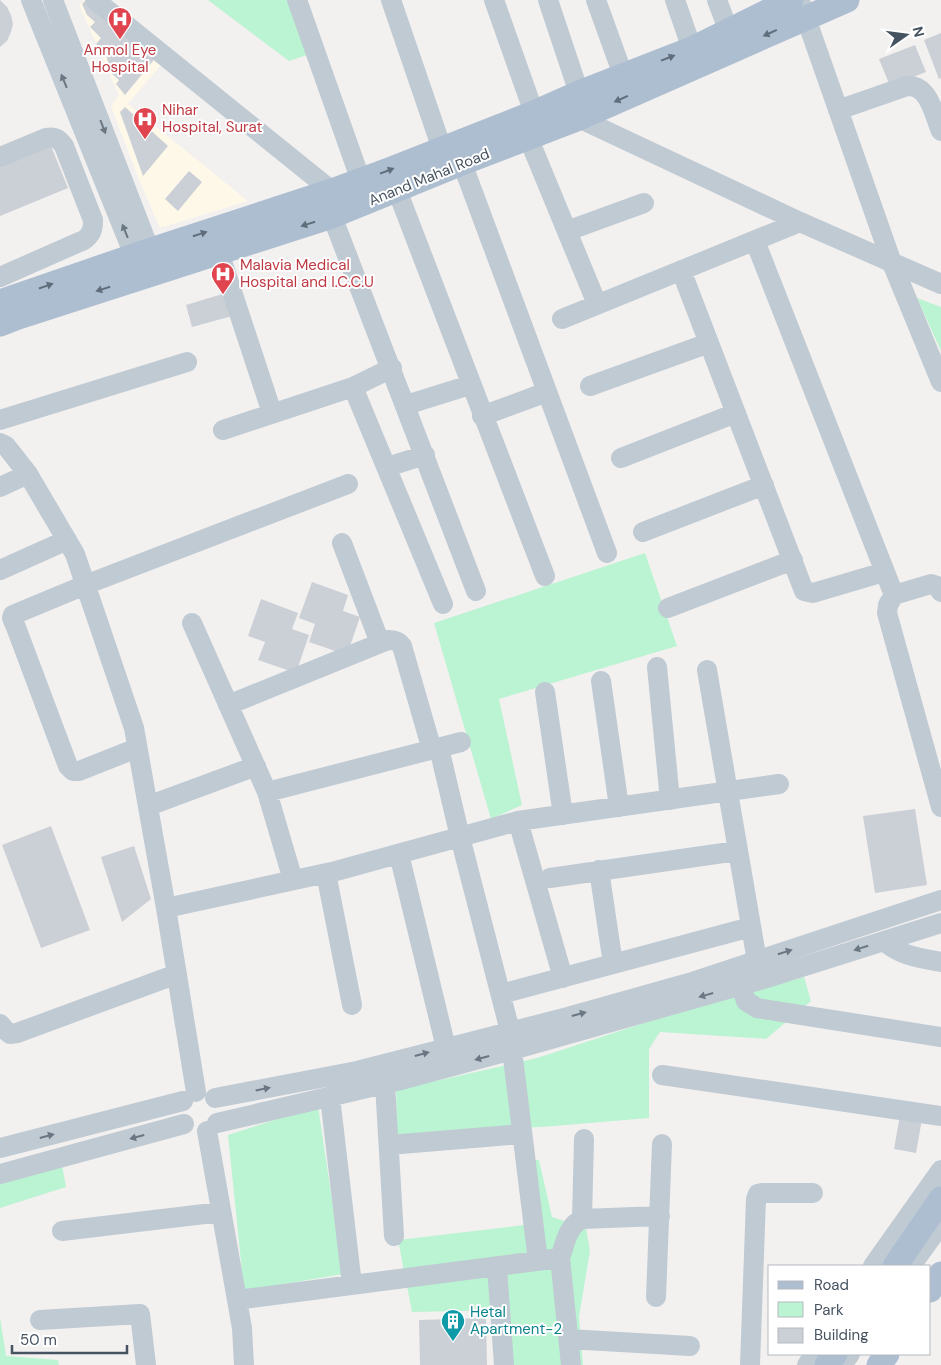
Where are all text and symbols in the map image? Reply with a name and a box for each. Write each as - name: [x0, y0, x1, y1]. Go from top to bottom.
- hospital icon: Anmol Eye Hospital: [107, 6, 133, 40]
- north arrow: [881, 10, 931, 60]
- text: N: [909, 25, 929, 39]
- one-way arrow: [763, 30, 777, 38]
- place label: Anmol Eye Hospital: [84, 40, 156, 77]
- one-way arrow: [661, 54, 676, 62]
- one-way arrow: [60, 73, 67, 88]
- one-way arrow: [614, 96, 628, 104]
- place label: Nihar Hospital, Surat: [162, 100, 263, 137]
- hospital icon: Nihar Hospital, Surat: [132, 106, 158, 140]
- one-way arrow: [99, 120, 107, 134]
- street label: Anand Mahal Road: [366, 144, 492, 210]
- one-way arrow: [380, 167, 395, 175]
- one-way arrow: [300, 220, 315, 228]
- one-way arrow: [120, 224, 128, 238]
- one-way arrow: [193, 229, 208, 237]
- place label: Malavia Medical Hospital and I.C.C.U: [240, 255, 374, 292]
- hospital icon: Malavia Medical Hospital and I.C.C.U: [210, 261, 236, 295]
- one-way arrow: [39, 282, 54, 290]
- one-way arrow: [95, 286, 110, 294]
- one-way arrow: [853, 945, 868, 953]
- one-way arrow: [778, 947, 793, 955]
- one-way arrow: [698, 992, 713, 1000]
- one-way arrow: [572, 1010, 587, 1018]
- one-way arrow: [414, 1050, 429, 1058]
- one-way arrow: [474, 1054, 489, 1062]
- one-way arrow: [256, 1084, 272, 1092]
- one-way arrow: [40, 1132, 55, 1140]
- one-way arrow: [129, 1133, 144, 1141]
- legend: [768, 1265, 931, 1355]
- text: Road: [814, 1275, 849, 1295]
- text: Park: [814, 1300, 844, 1320]
- place label: Hetal Apartment-2: [470, 1302, 562, 1339]
- building icon: Hetal Apartment-2: [440, 1308, 466, 1342]
- scale bar: [12, 1322, 128, 1354]
- text: Building: [814, 1325, 869, 1345]
- text: 50 m: [20, 1330, 57, 1350]

